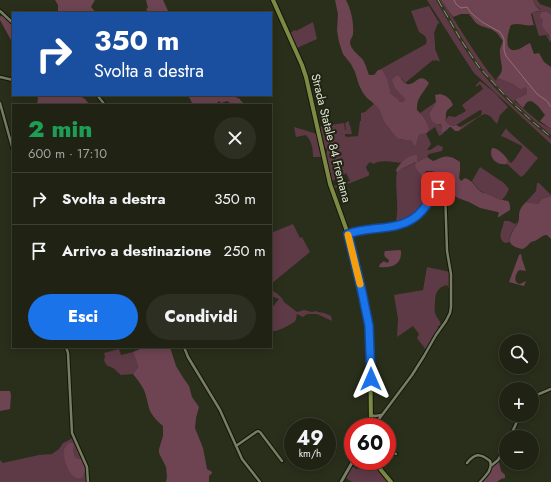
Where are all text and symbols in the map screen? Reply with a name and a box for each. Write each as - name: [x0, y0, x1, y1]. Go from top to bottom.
- text: 350 m: [94, 20, 179, 61]
- icon: right: [28, 28, 80, 80]
- text: Svolta a destra: [94, 58, 204, 84]
- street label: Strada Statale 84 Frentana: [306, 72, 356, 204]
- text: 2 min: [28, 111, 92, 146]
- button: close: [214, 117, 256, 159]
- text: 600 m · 17:10: [28, 144, 107, 163]
- pin: [421, 172, 455, 206]
- icon: arrive: [427, 178, 449, 200]
- icon: right: [28, 188, 50, 210]
- text: Svolta a destra: [62, 188, 166, 210]
- text: 350 m: [214, 188, 256, 210]
- icon: arrive: [28, 240, 50, 262]
- text: Arrivo a destinazione: [62, 240, 211, 262]
- text: 250 m: [223, 240, 266, 262]
- button: Esci: [28, 294, 138, 340]
- button: Condividi: [146, 294, 256, 340]
- map controls: [499, 334, 539, 470]
- button: search: [499, 334, 539, 374]
- position arrow: [350, 358, 392, 400]
- button: +: [499, 382, 539, 422]
- speed limit sign: 60: [344, 418, 396, 470]
- text: 49: [296, 424, 324, 453]
- button: −: [499, 430, 539, 470]
- text: km/h: [299, 446, 321, 461]

